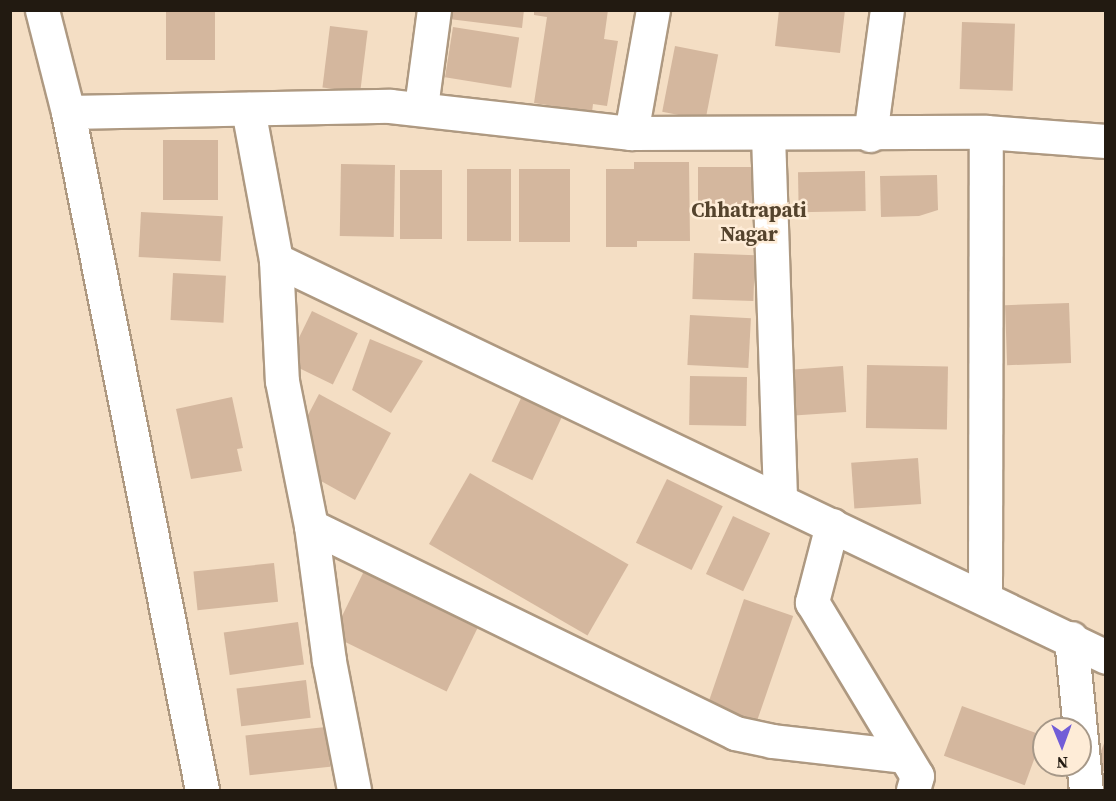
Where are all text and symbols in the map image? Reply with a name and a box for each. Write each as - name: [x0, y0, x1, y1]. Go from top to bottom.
- district label: Chhatrapati Nagar: [691, 197, 807, 247]
- north arrow: [1032, 717, 1092, 777]
- text: N: [1056, 752, 1068, 774]

